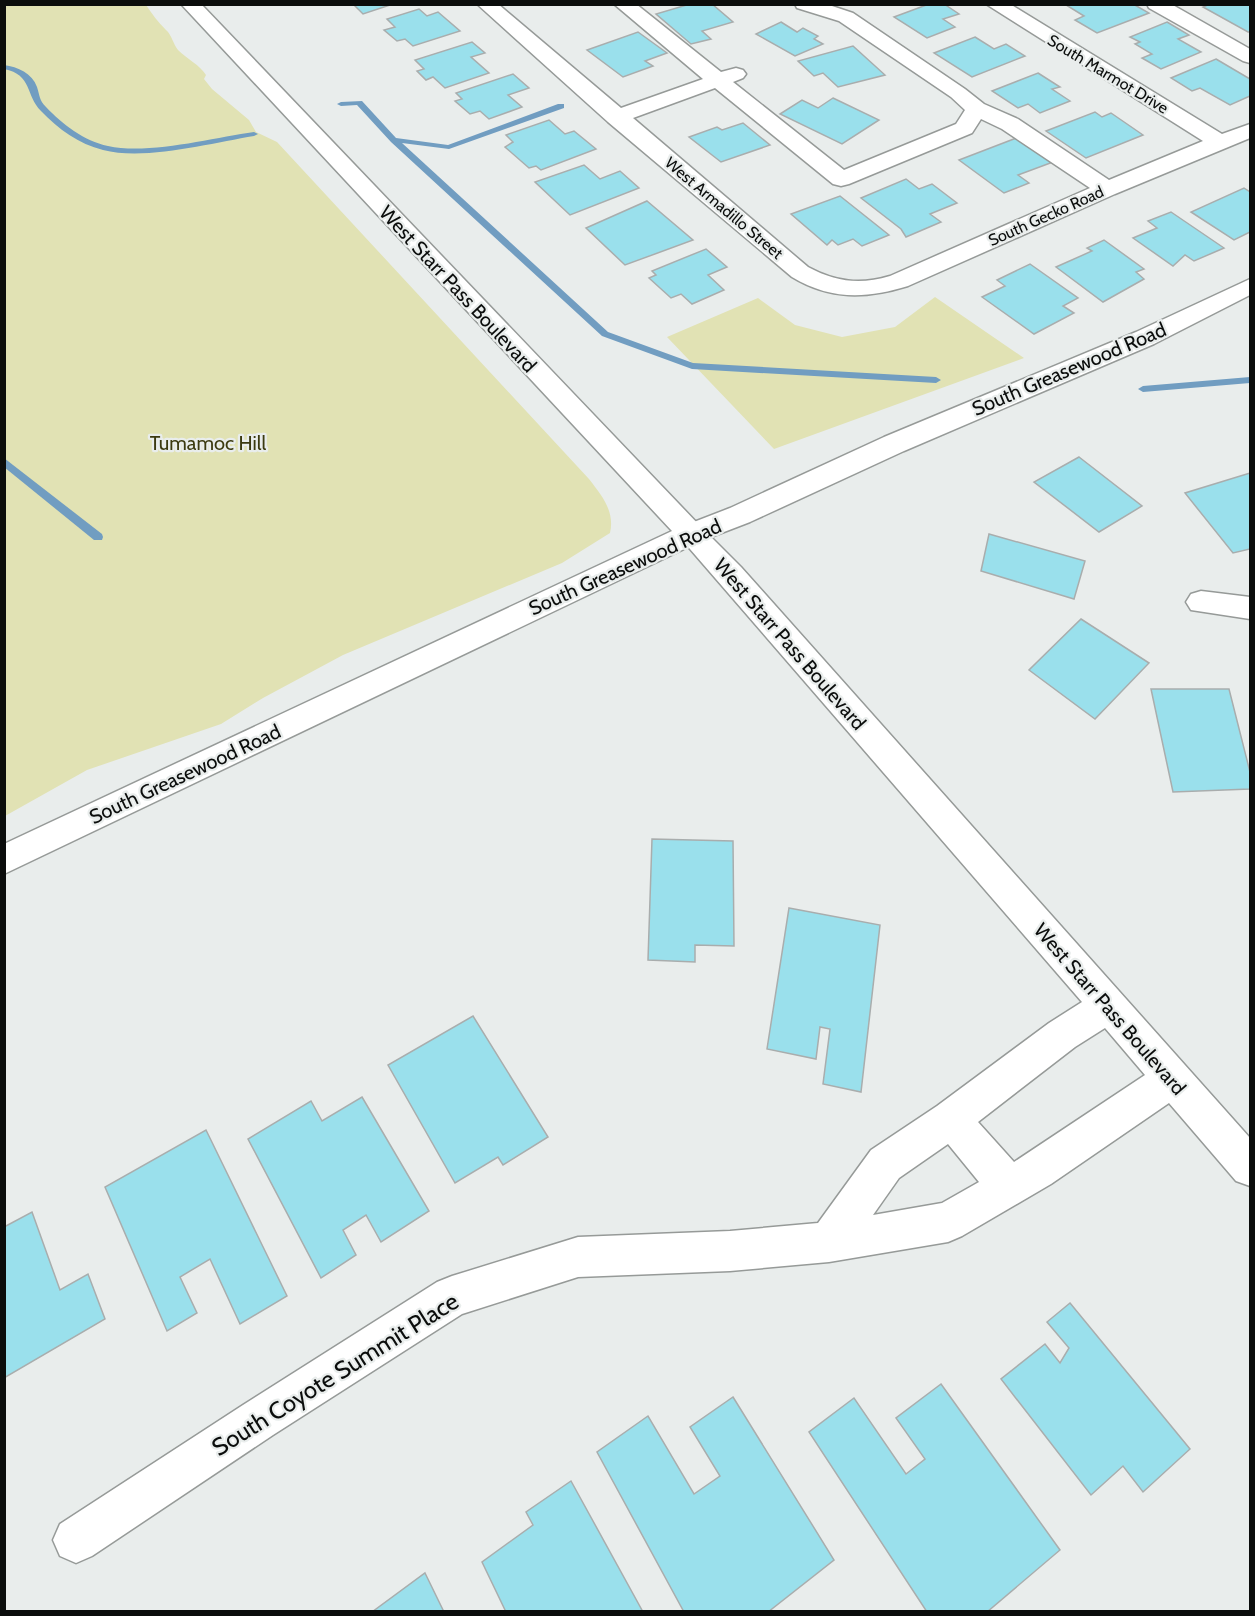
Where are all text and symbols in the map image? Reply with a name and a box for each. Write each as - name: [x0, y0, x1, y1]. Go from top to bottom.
- street label: South Marmot Drive: [1044, 30, 1172, 118]
- street label: West Armadillo Street: [661, 153, 787, 263]
- street label: South Gecko Road: [985, 182, 1107, 250]
- street label: West Starr Pass Boulevard: [374, 201, 542, 377]
- street label: South Greasewood Road: [968, 317, 1170, 421]
- park label: Tumamoc Hill: [150, 431, 266, 455]
- street label: South Greasewood Road: [525, 514, 725, 620]
- street label: West Starr Pass Boulevard: [709, 553, 871, 735]
- street label: South Greasewood Road: [86, 719, 284, 829]
- street label: West Starr Pass Boulevard: [1029, 918, 1191, 1100]
- street label: South Coyote Summit Place: [206, 1286, 464, 1462]

